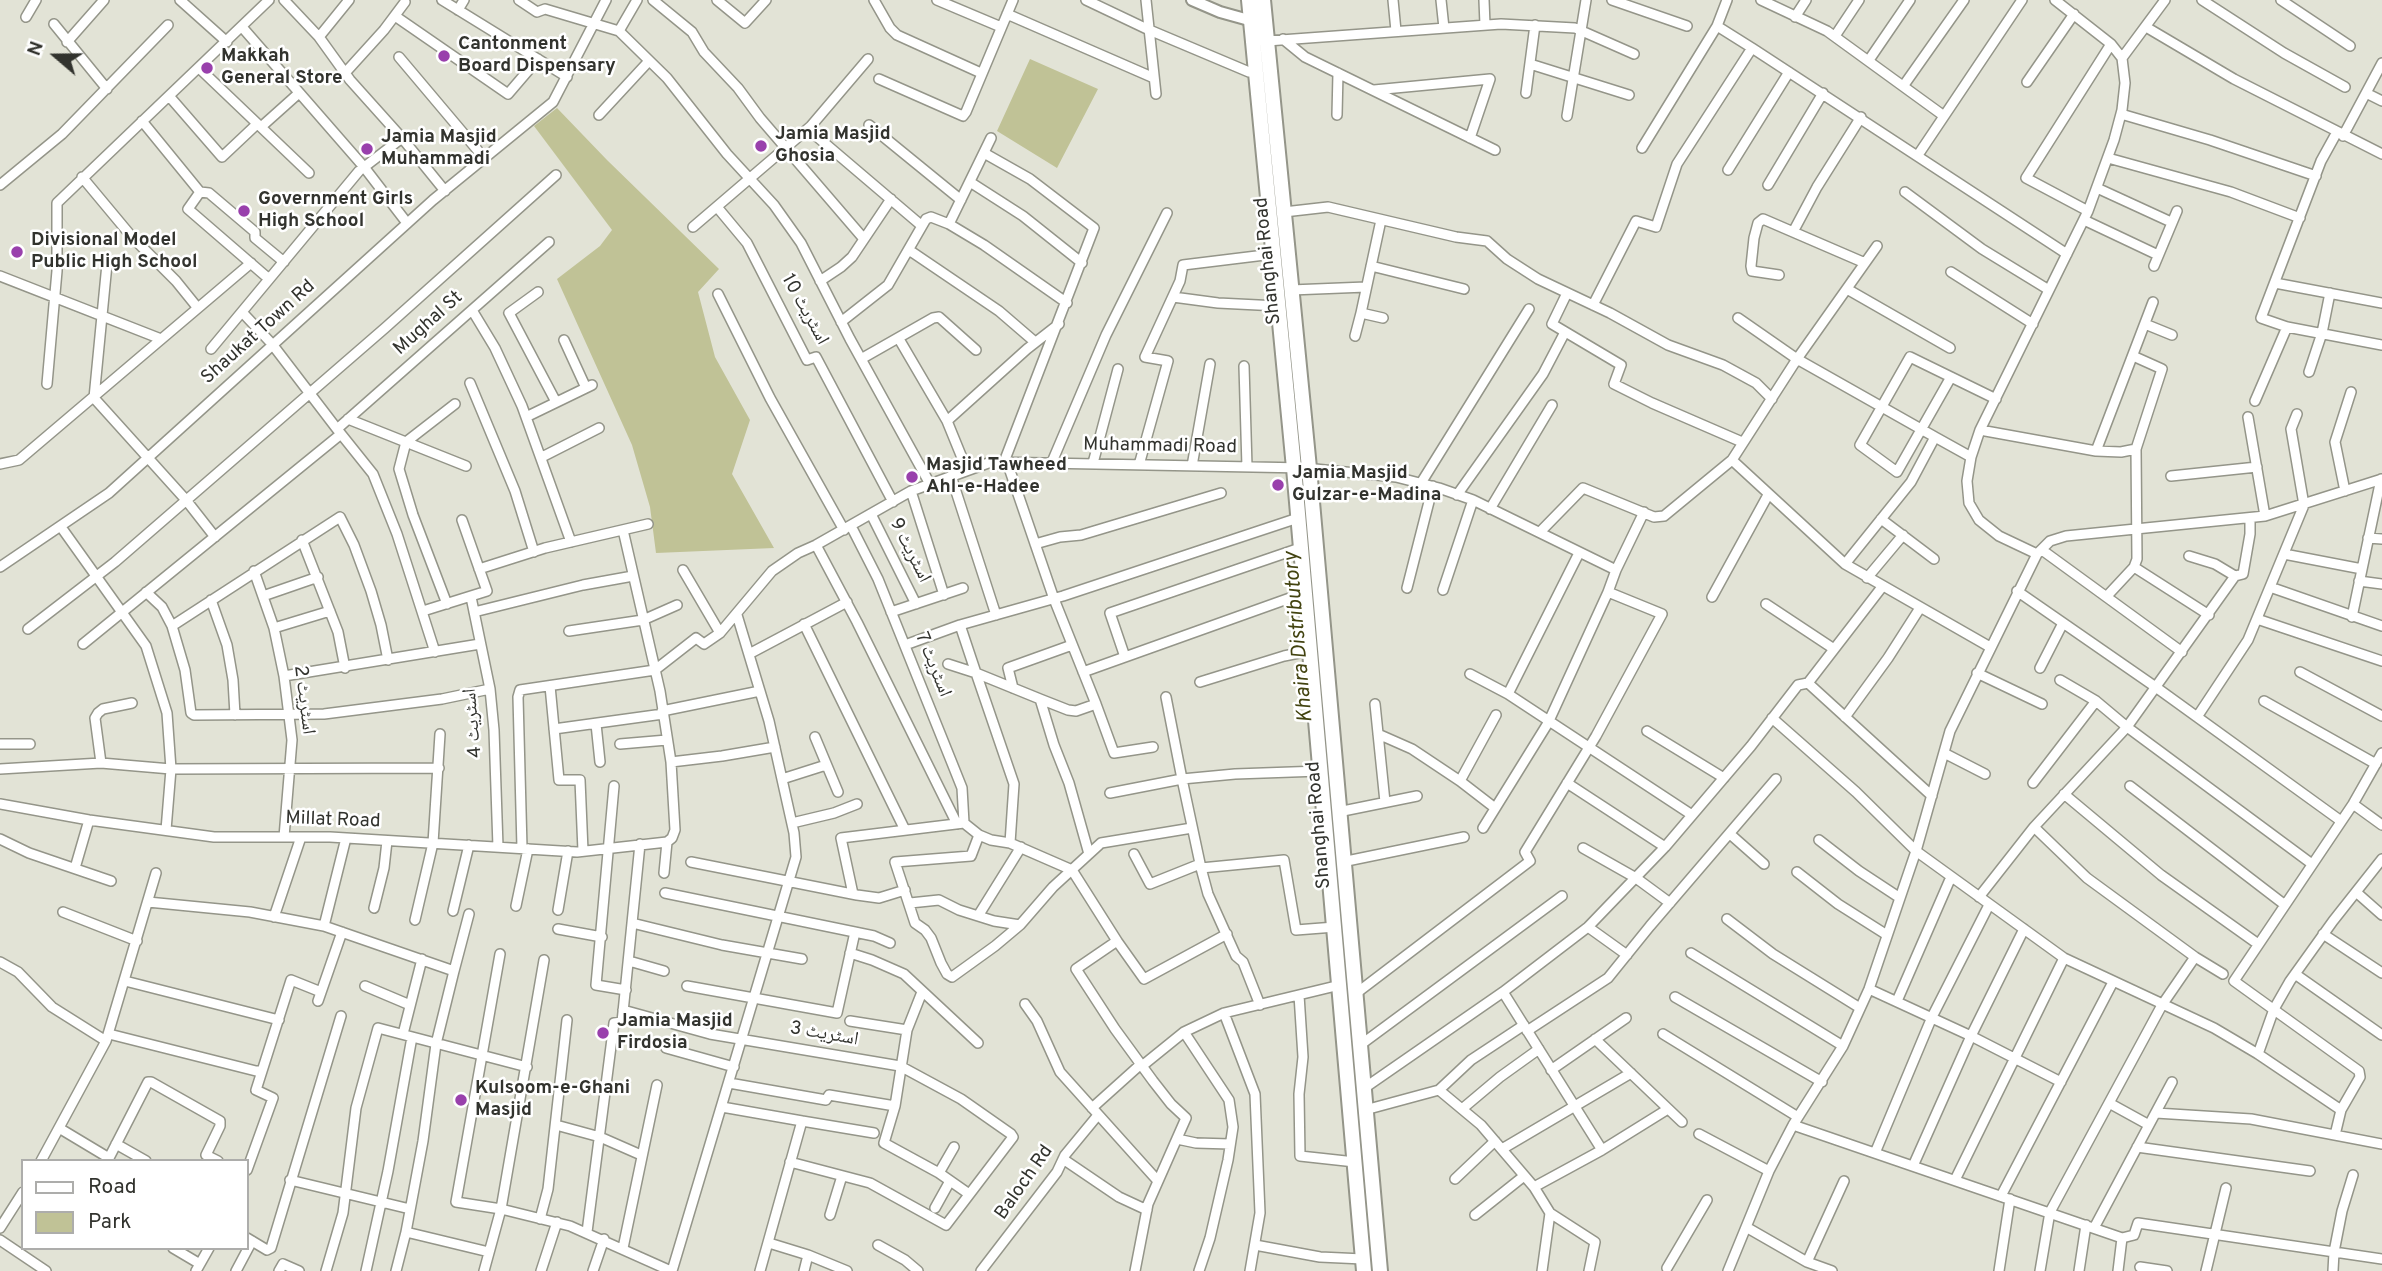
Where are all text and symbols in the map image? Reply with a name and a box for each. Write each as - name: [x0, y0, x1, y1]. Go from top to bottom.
- north arrow: [21, 21, 91, 91]
- place label: Cantonment Board Dispensary: [458, 34, 616, 78]
- text: N: [23, 38, 50, 59]
- place label: Makkah General Store: [221, 46, 343, 90]
- marker: Cantonment Board Dispensary: [436, 48, 452, 64]
- marker: Makkah General Store: [199, 60, 215, 76]
- place label: Jamia Masjid Ghosia: [775, 124, 891, 168]
- place label: Jamia Masjid Muhammadi: [381, 127, 497, 171]
- marker: Jamia Masjid Ghosia: [753, 138, 769, 154]
- marker: Jamia Masjid Muhammadi: [359, 141, 375, 157]
- place label: Government Girls High School: [258, 189, 413, 233]
- street label: Shanghai Road: [1251, 196, 1287, 326]
- marker: Government Girls High School: [236, 203, 252, 219]
- place label: Divisional Model Public High School: [31, 230, 197, 274]
- marker: Divisional Model Public High School: [9, 244, 25, 260]
- street label: اسٹریٹ 10: [775, 271, 833, 349]
- street label: Shaukat Town Rd: [197, 276, 321, 390]
- street label: Mughal St: [390, 287, 468, 361]
- street label: Muhammadi Road: [1083, 434, 1237, 460]
- place label: Masjid Tawheed Ahl-e-Hadee: [926, 455, 1067, 499]
- place label: Jamia Masjid Gulzar-e-Madina: [1292, 463, 1441, 507]
- marker: Masjid Tawheed Ahl-e-Hadee: [904, 469, 920, 485]
- marker: Jamia Masjid Gulzar-e-Madina: [1270, 477, 1286, 493]
- street label: اسٹریٹ 9: [883, 515, 935, 587]
- water label: Khaira Distributory: [1280, 550, 1320, 724]
- street label: اسٹریٹ 7: [909, 629, 955, 701]
- street label: اسٹریٹ 2: [287, 664, 319, 736]
- street label: اسٹریٹ 4: [460, 687, 488, 759]
- street label: Shanghai Road: [1303, 760, 1337, 890]
- street label: Millat Road: [285, 808, 381, 834]
- place label: Jamia Masjid Firdosia: [617, 1011, 733, 1055]
- street label: اسٹریٹ 3: [788, 1018, 860, 1052]
- marker: Jamia Masjid Firdosia: [595, 1025, 611, 1041]
- place label: Kulsoom-e-Ghani Masjid: [475, 1078, 630, 1122]
- marker: Kulsoom-e-Ghani Masjid: [453, 1092, 469, 1108]
- street label: Baloch Rd: [991, 1141, 1059, 1225]
- legend: [21, 1159, 248, 1250]
- text: Road: [88, 1174, 137, 1201]
- text: Park: [88, 1209, 131, 1236]

